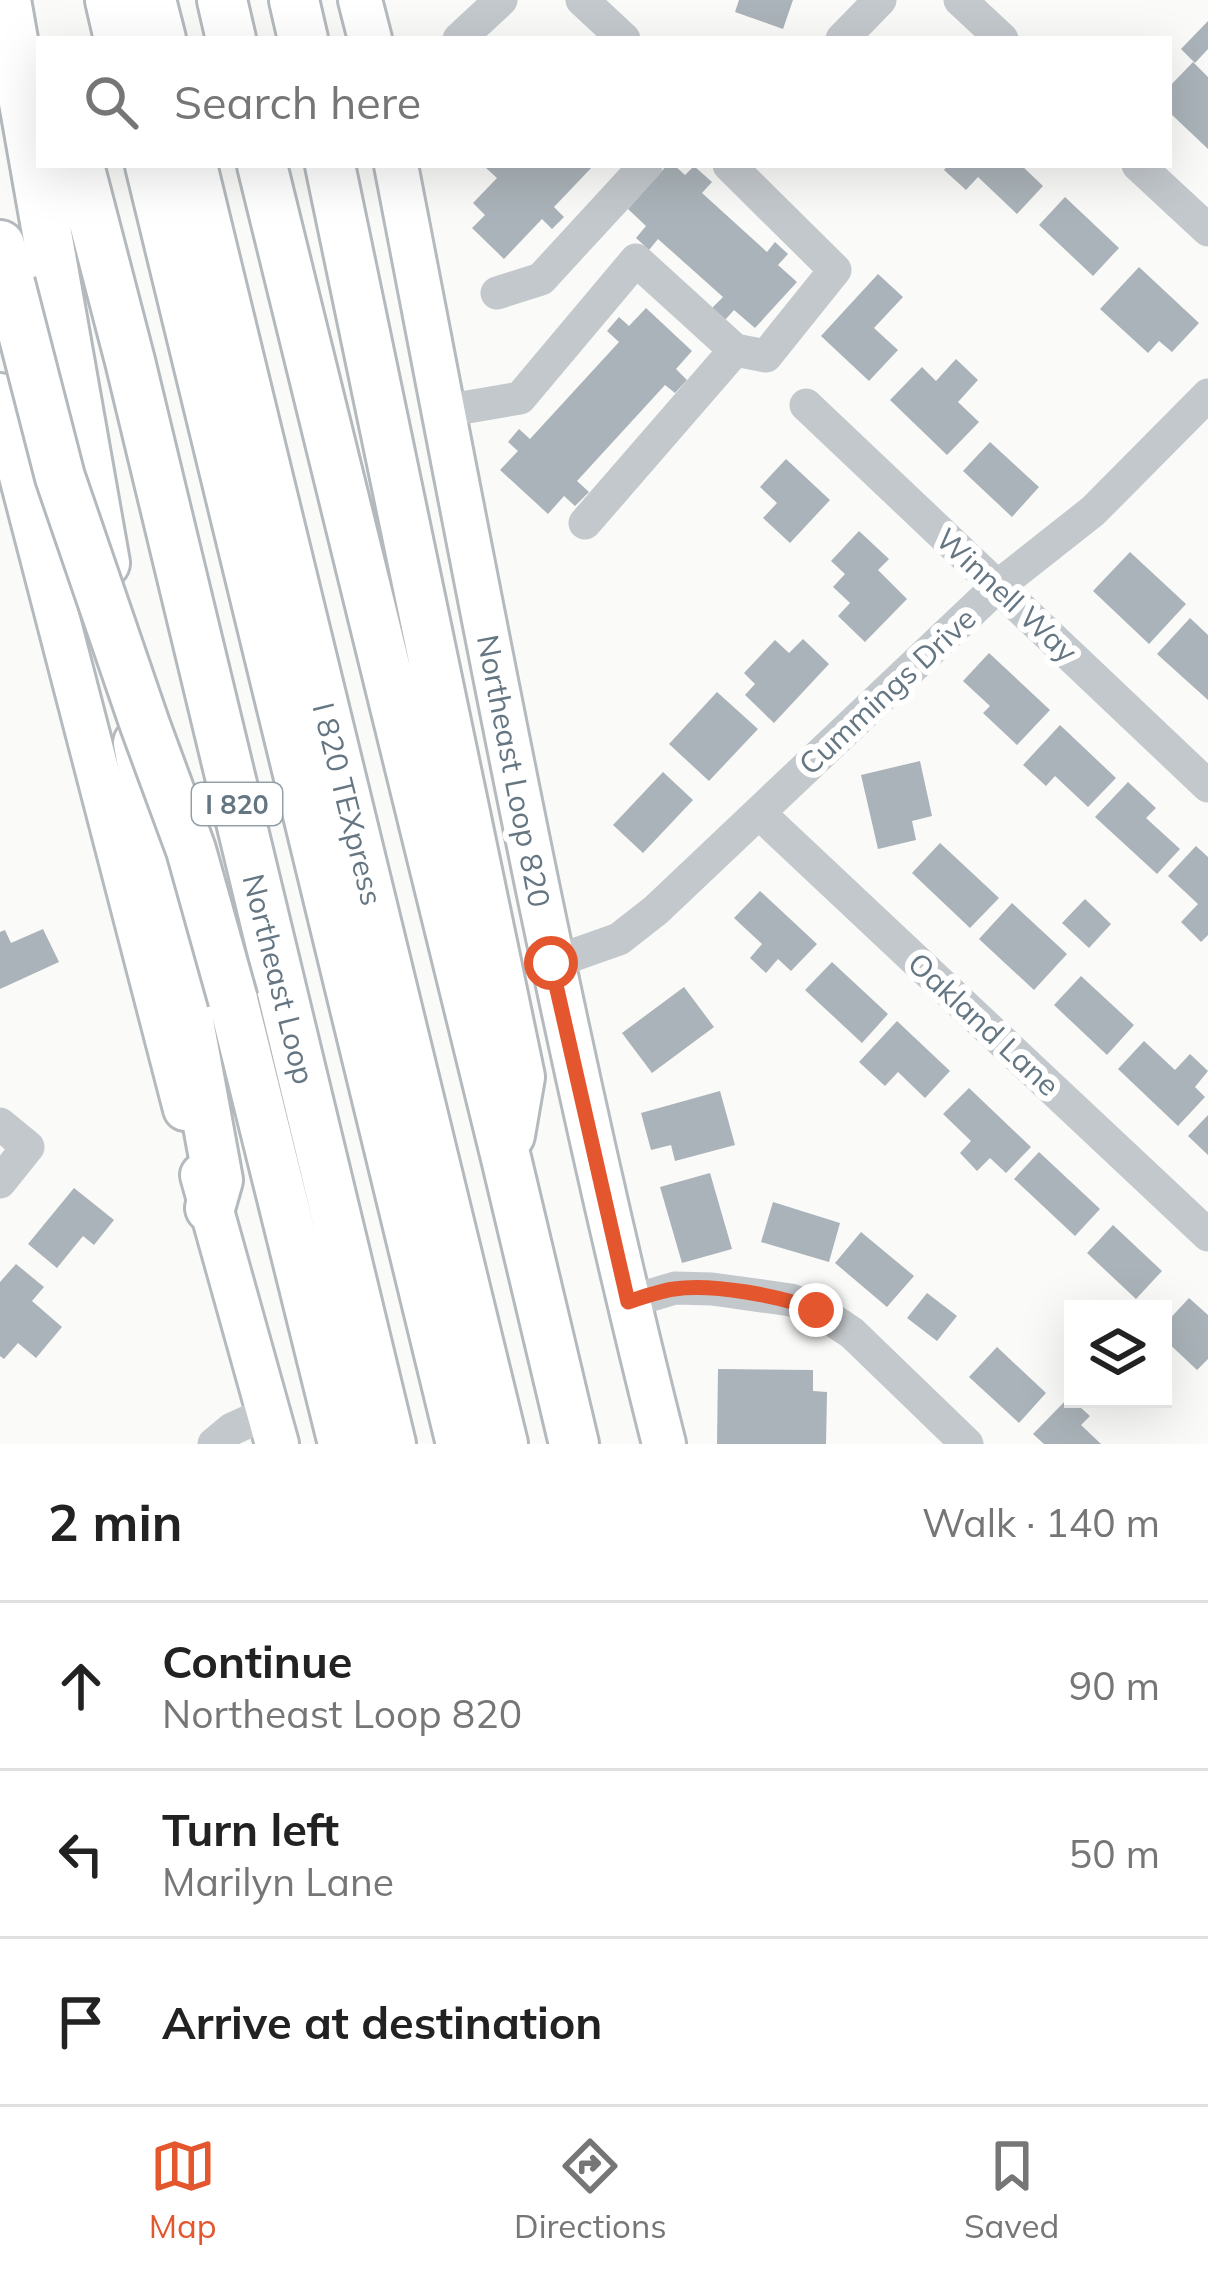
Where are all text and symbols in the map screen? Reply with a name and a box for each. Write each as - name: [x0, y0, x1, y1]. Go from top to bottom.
- search box: [36, 36, 1172, 168]
- icon: search: [78, 69, 144, 135]
- text: Search here: [174, 74, 421, 130]
- street label: Winnell Way: [928, 520, 1086, 670]
- street label: Cummings Drive: [791, 599, 983, 783]
- street label: Northeast Loop 820: [469, 631, 559, 911]
- street label: I 820 TEXpress: [304, 699, 392, 909]
- road number: I 820: [192, 783, 282, 825]
- street label: Northeast Loop: [235, 870, 323, 1088]
- route start: [524, 936, 578, 990]
- street label: Oakland Lane: [900, 944, 1068, 1104]
- route end: [789, 1283, 843, 1337]
- map controls: [1064, 1300, 1172, 1408]
- button: layers: [1064, 1300, 1172, 1408]
- text: 2 min: [48, 1490, 183, 1554]
- text: Walk · 140 m: [922, 1498, 1160, 1547]
- text: Continue: [162, 1633, 352, 1689]
- icon: ahead: [48, 1653, 114, 1719]
- text: 90 m: [1069, 1661, 1160, 1710]
- text: Northeast Loop 820: [162, 1689, 522, 1738]
- text: Turn left: [162, 1801, 339, 1857]
- icon: left: [48, 1821, 114, 1887]
- text: 50 m: [1069, 1829, 1160, 1878]
- text: Marilyn Lane: [162, 1857, 394, 1906]
- icon: arrive: [48, 1989, 114, 2055]
- text: Arrive at destination: [162, 1994, 602, 2050]
- tab: Map: [149, 2133, 217, 2246]
- tab: Directions: [514, 2133, 667, 2246]
- tab: Saved: [964, 2133, 1059, 2246]

